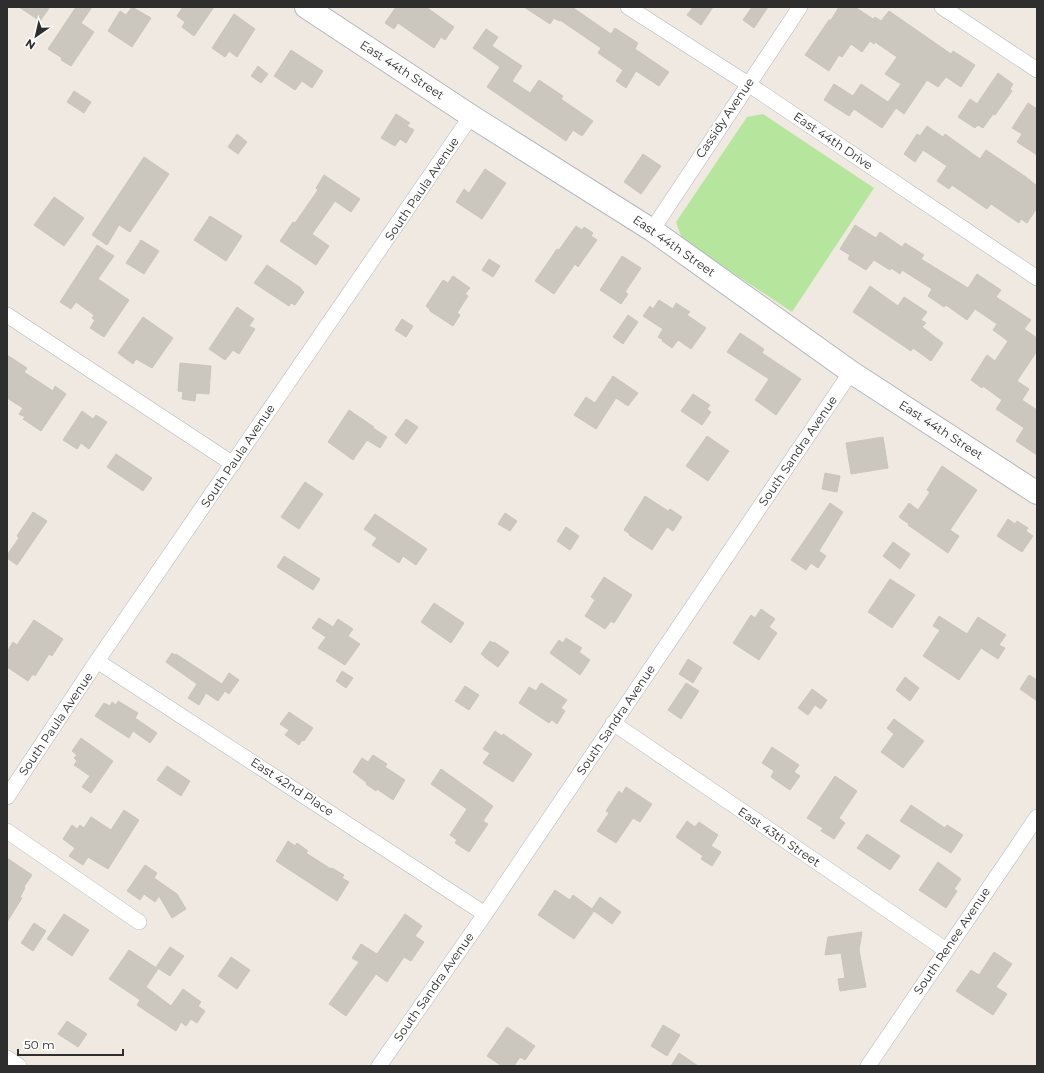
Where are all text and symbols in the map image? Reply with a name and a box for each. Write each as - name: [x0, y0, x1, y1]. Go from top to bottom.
- north arrow: [16, 16, 56, 56]
- text: N: [23, 36, 38, 53]
- street label: East 44th Street: [357, 37, 447, 102]
- street label: Cassidy Avenue: [692, 75, 757, 161]
- street label: East 44th Drive: [791, 109, 876, 173]
- street label: South Paula Avenue: [381, 134, 462, 243]
- street label: East 44th Street: [630, 212, 718, 280]
- street label: South Sandra Avenue: [755, 393, 840, 509]
- street label: East 44th Street: [896, 397, 986, 462]
- street label: South Paula Avenue: [197, 401, 278, 510]
- street label: South Sandra Avenue: [573, 662, 658, 778]
- street label: South Paula Avenue: [15, 669, 96, 778]
- street label: East 42nd Place: [248, 754, 337, 819]
- street label: East 43th Street: [735, 804, 823, 870]
- street label: South Renee Avenue: [910, 884, 993, 997]
- street label: South Sandra Avenue: [390, 929, 477, 1044]
- scale bar: [18, 1031, 123, 1057]
- text: 50 m: [24, 1037, 55, 1052]

